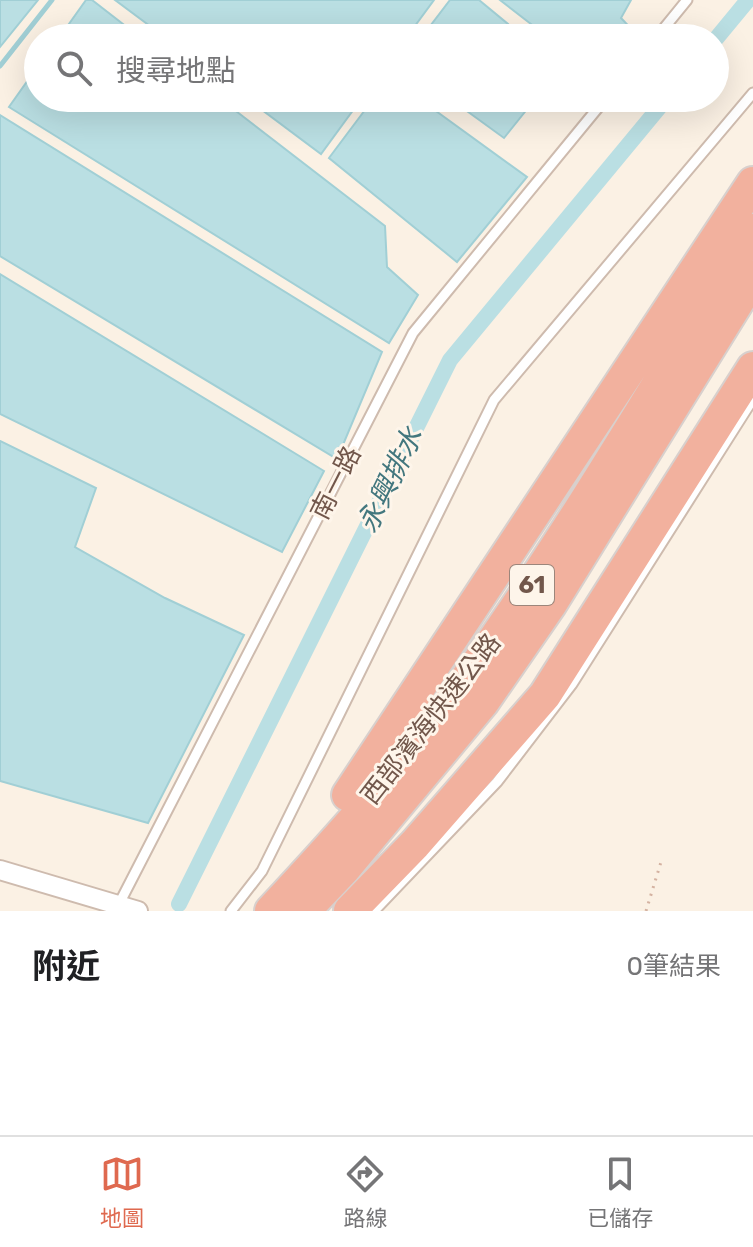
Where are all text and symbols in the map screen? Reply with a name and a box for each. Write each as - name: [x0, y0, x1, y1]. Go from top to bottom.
- search box: [24, 24, 729, 112]
- icon: search: [52, 46, 96, 90]
- text: 搜尋地點: [116, 53, 236, 89]
- water label: 永興排水: [351, 421, 430, 538]
- street label: 南一路: [304, 441, 368, 525]
- road number: 61: [510, 565, 554, 605]
- street label: 西部濱海快速公路: [355, 627, 507, 811]
- text: 附近: [32, 946, 100, 987]
- text: 0筆結果: [626, 951, 721, 982]
- tab: 地圖: [100, 1152, 144, 1232]
- tab: 路線: [343, 1152, 387, 1232]
- tab: 已儲存: [587, 1152, 653, 1232]

